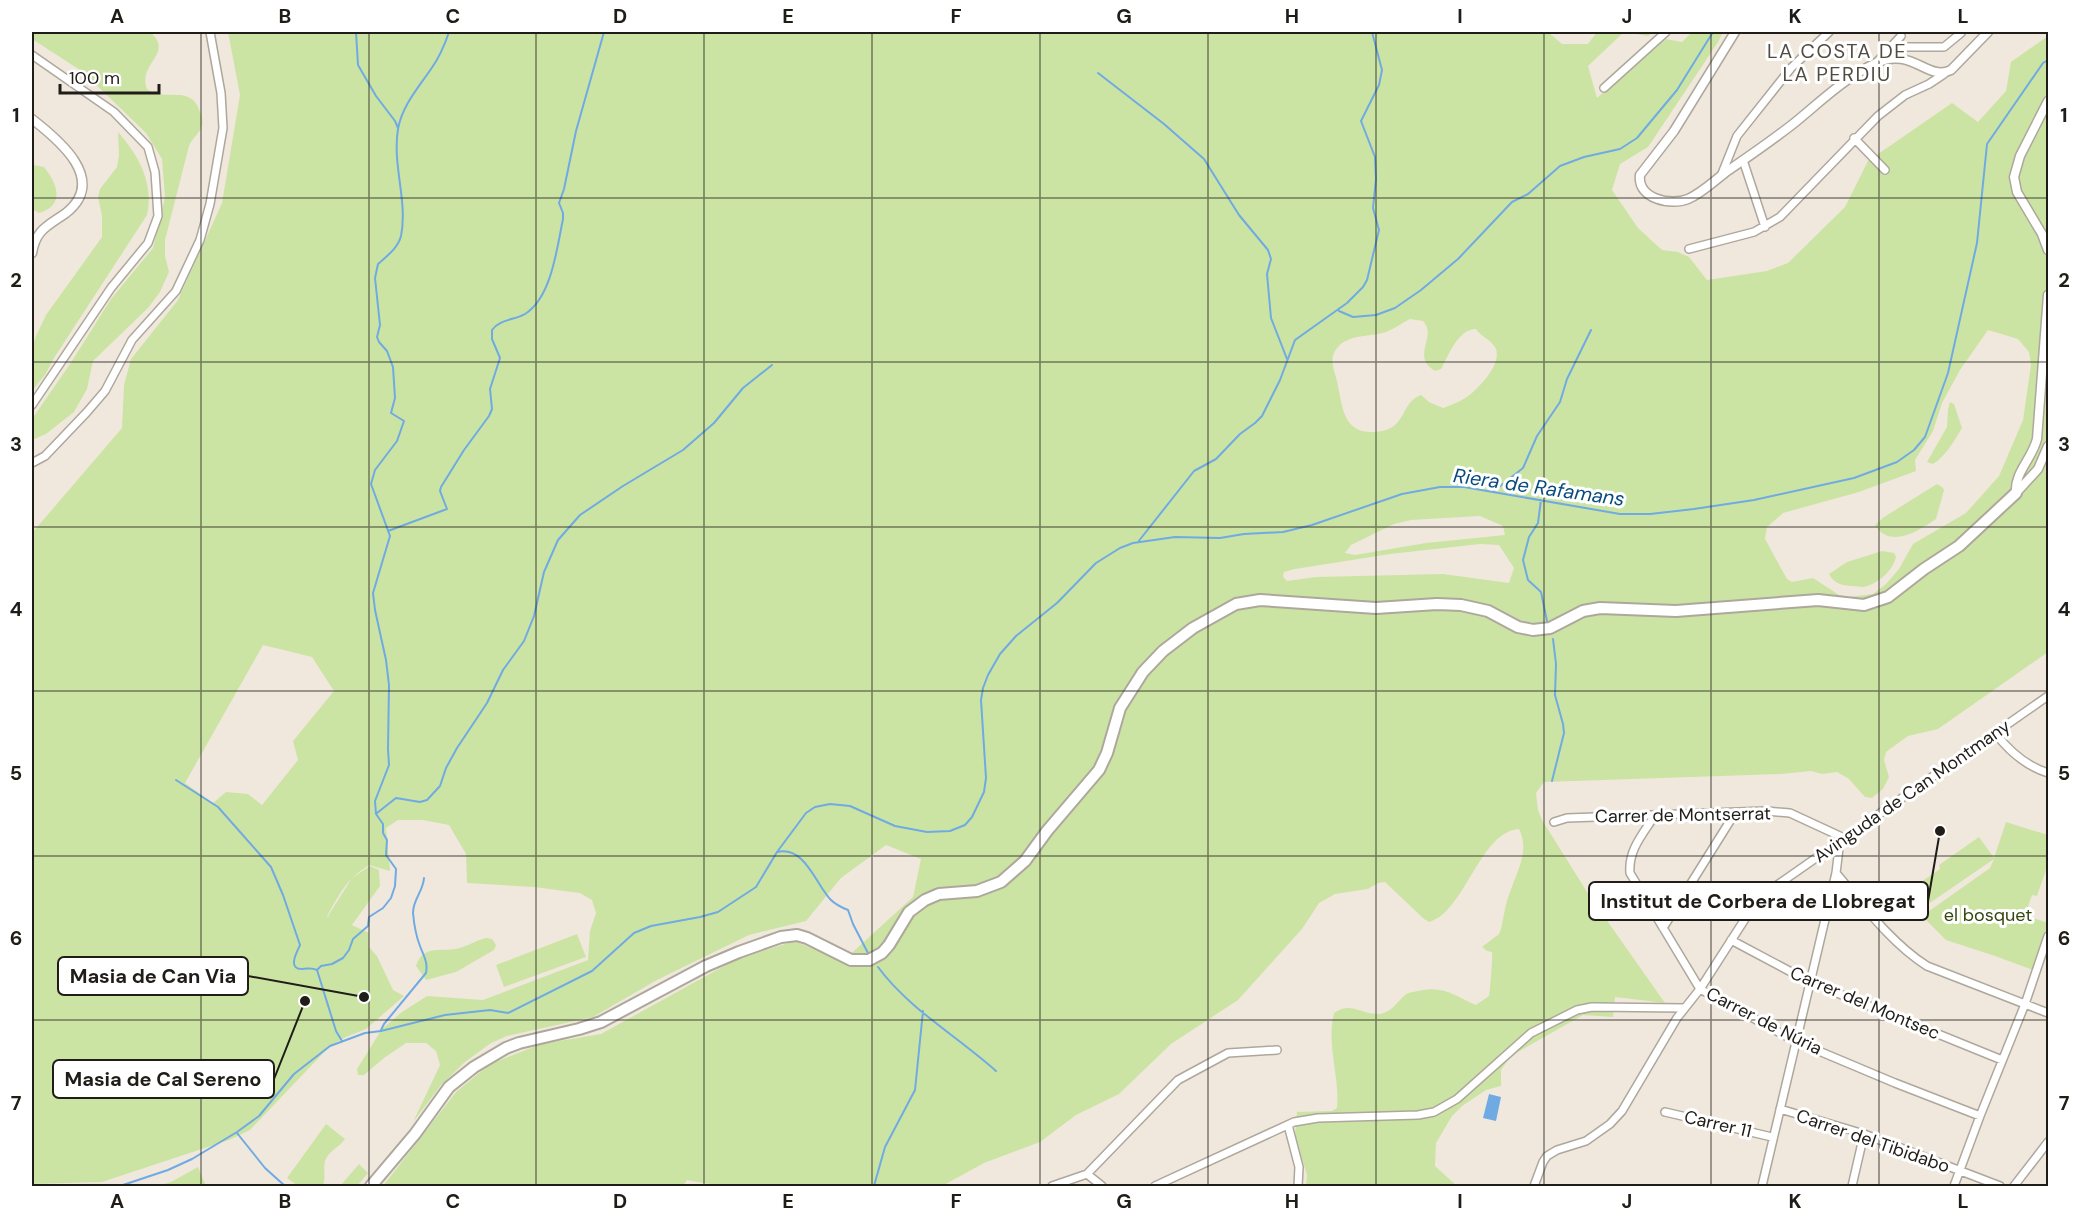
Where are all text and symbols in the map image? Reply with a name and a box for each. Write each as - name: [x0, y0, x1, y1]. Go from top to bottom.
- text: A: [110, 3, 124, 29]
- text: B: [279, 3, 291, 29]
- text: C: [446, 3, 460, 29]
- text: D: [613, 3, 627, 29]
- text: E: [782, 3, 794, 29]
- text: F: [950, 3, 962, 29]
- text: G: [1116, 3, 1132, 29]
- text: H: [1285, 3, 1299, 29]
- text: I: [1457, 3, 1463, 29]
- text: J: [1622, 3, 1632, 29]
- text: K: [1788, 3, 1802, 29]
- text: L: [1957, 3, 1969, 29]
- district label: LA COSTA DE LA PERDIU: [1767, 38, 1907, 87]
- scale bar: [60, 57, 159, 95]
- text: 100 m: [69, 66, 120, 90]
- text: 1: [12, 102, 20, 128]
- text: 1: [2060, 102, 2068, 128]
- text: 2: [10, 267, 22, 293]
- text: 2: [2058, 267, 2070, 293]
- text: 3: [10, 431, 22, 457]
- text: 3: [2058, 431, 2070, 457]
- water label: Riera de Rafamans: [1452, 462, 1626, 512]
- text: 4: [10, 596, 23, 622]
- text: 4: [2058, 596, 2071, 622]
- street label: Avinguda de Can Montmany: [1809, 714, 2015, 868]
- text: 5: [10, 760, 22, 786]
- text: 5: [2058, 760, 2070, 786]
- street label: Carrer de Montserrat: [1595, 801, 1771, 829]
- callout: Institut de Corbera de Llobregat: [1589, 882, 1928, 920]
- text: Institut de Corbera de Llobregat: [1601, 888, 1915, 914]
- park label: el bosquet: [1944, 903, 2032, 927]
- text: 6: [10, 925, 22, 951]
- text: 6: [2058, 925, 2070, 951]
- callout: Masia de Can Via: [58, 957, 248, 995]
- street label: Carrer del Montsec: [1786, 961, 1944, 1045]
- text: Masia de Can Via: [70, 963, 236, 989]
- street label: Carrer de Núria: [1702, 981, 1826, 1061]
- callout: Masia de Cal Sereno: [53, 1060, 274, 1098]
- text: Masia de Cal Sereno: [64, 1066, 262, 1092]
- text: 7: [11, 1090, 22, 1116]
- text: 7: [2059, 1090, 2070, 1116]
- street label: Carrer del Tibidabo: [1793, 1103, 1953, 1179]
- street label: Carrer 11: [1682, 1105, 1754, 1143]
- text: A: [110, 1188, 124, 1214]
- text: B: [279, 1188, 291, 1214]
- text: C: [446, 1188, 460, 1214]
- text: D: [613, 1188, 627, 1214]
- text: E: [782, 1188, 794, 1214]
- text: F: [950, 1188, 962, 1214]
- text: G: [1116, 1188, 1132, 1214]
- text: H: [1285, 1188, 1299, 1214]
- text: I: [1457, 1188, 1463, 1214]
- text: J: [1622, 1188, 1632, 1214]
- text: K: [1788, 1188, 1802, 1214]
- text: L: [1957, 1188, 1969, 1214]

